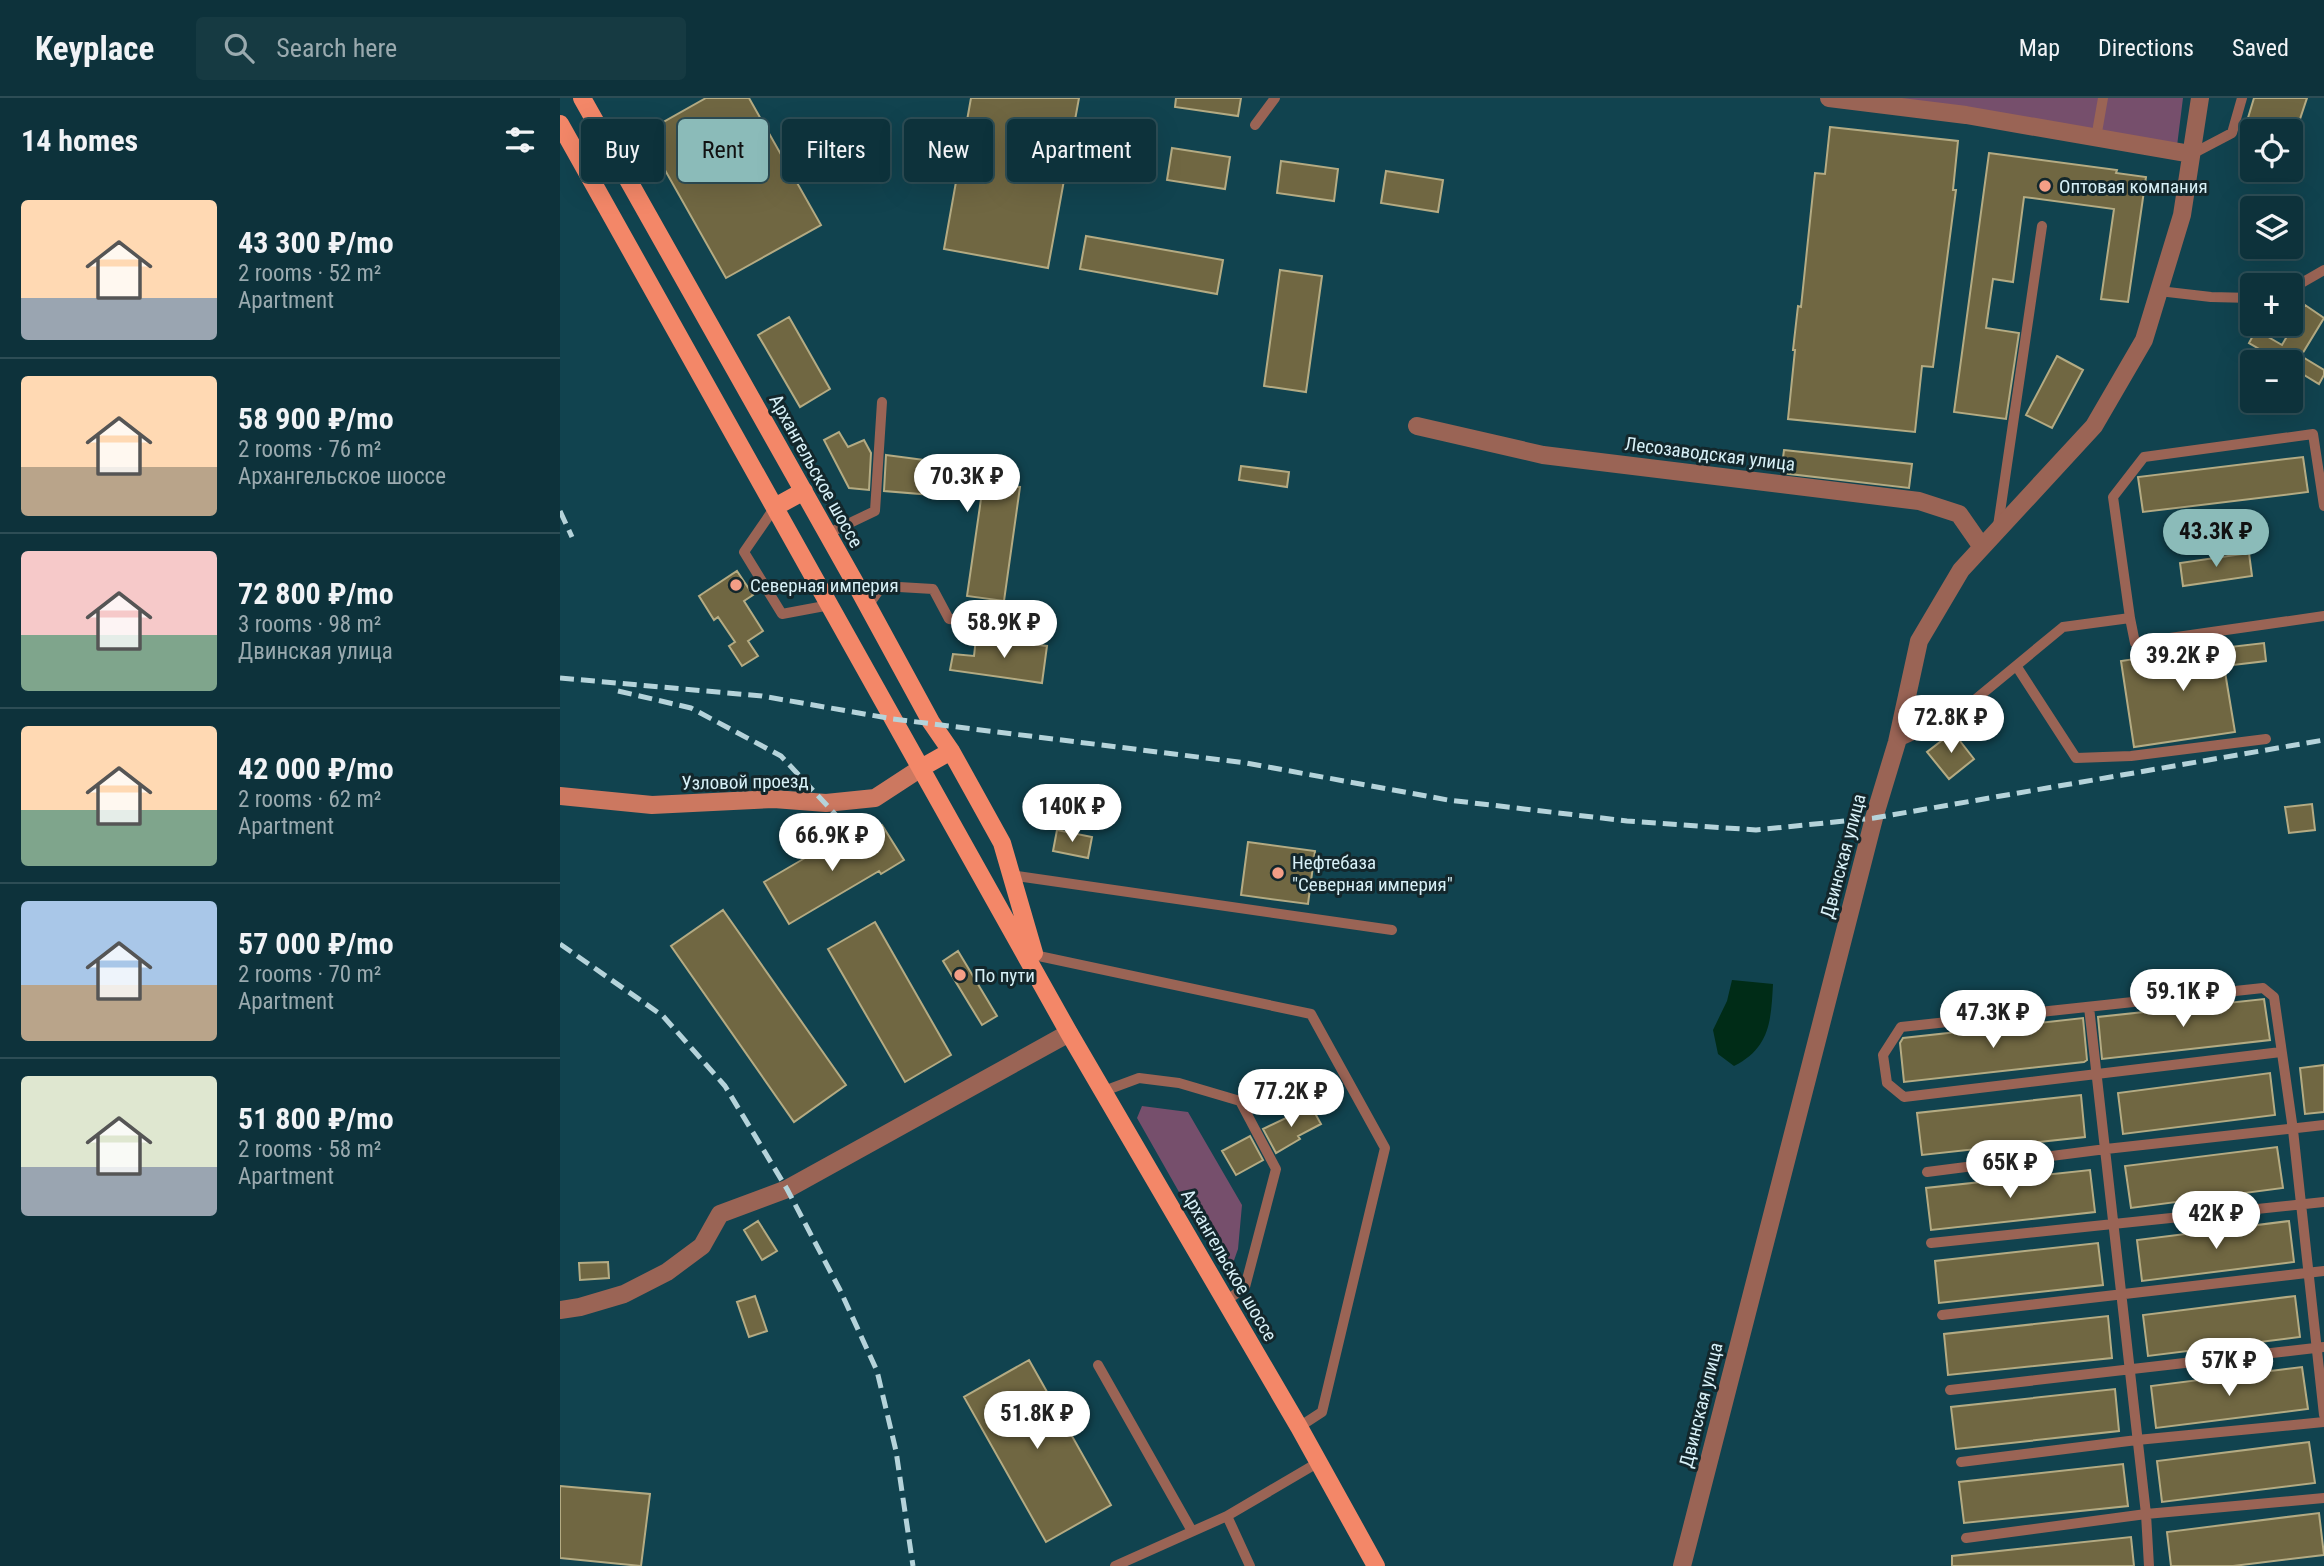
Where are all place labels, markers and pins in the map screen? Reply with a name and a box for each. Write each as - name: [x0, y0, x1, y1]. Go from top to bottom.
- place label: Оптовая компания: [2059, 175, 2208, 198]
- marker: Оптовая компания: [2037, 178, 2053, 194]
- pin: 70.3K ₽: [902, 454, 1032, 514]
- pin: 43.3K ₽: [2151, 510, 2281, 569]
- place label: Северная империя: [750, 574, 899, 597]
- marker: Северная империя: [728, 577, 744, 593]
- pin: 58.9K ₽: [939, 601, 1069, 660]
- pin: 39.2K ₽: [2118, 634, 2248, 693]
- pin: 72.8K ₽: [1886, 696, 2016, 755]
- pin: 140K ₽: [1015, 784, 1129, 844]
- pin: 66.9K ₽: [767, 814, 897, 873]
- place label: Нефтебаза "Северная империя": [1292, 851, 1453, 896]
- marker: Нефтебаза "Северная империя": [1270, 865, 1286, 881]
- place label: По пути: [974, 964, 1035, 987]
- marker: По пути: [952, 967, 968, 983]
- pin: 59.1K ₽: [2118, 970, 2248, 1029]
- pin: 47.3K ₽: [1928, 990, 2058, 1050]
- pin: 77.2K ₽: [1226, 1070, 1356, 1129]
- pin: 65K ₽: [1961, 1140, 2059, 1200]
- pin: 42K ₽: [2167, 1192, 2265, 1251]
- pin: 57K ₽: [2180, 1338, 2278, 1398]
- pin: 51.8K ₽: [972, 1392, 1102, 1451]

